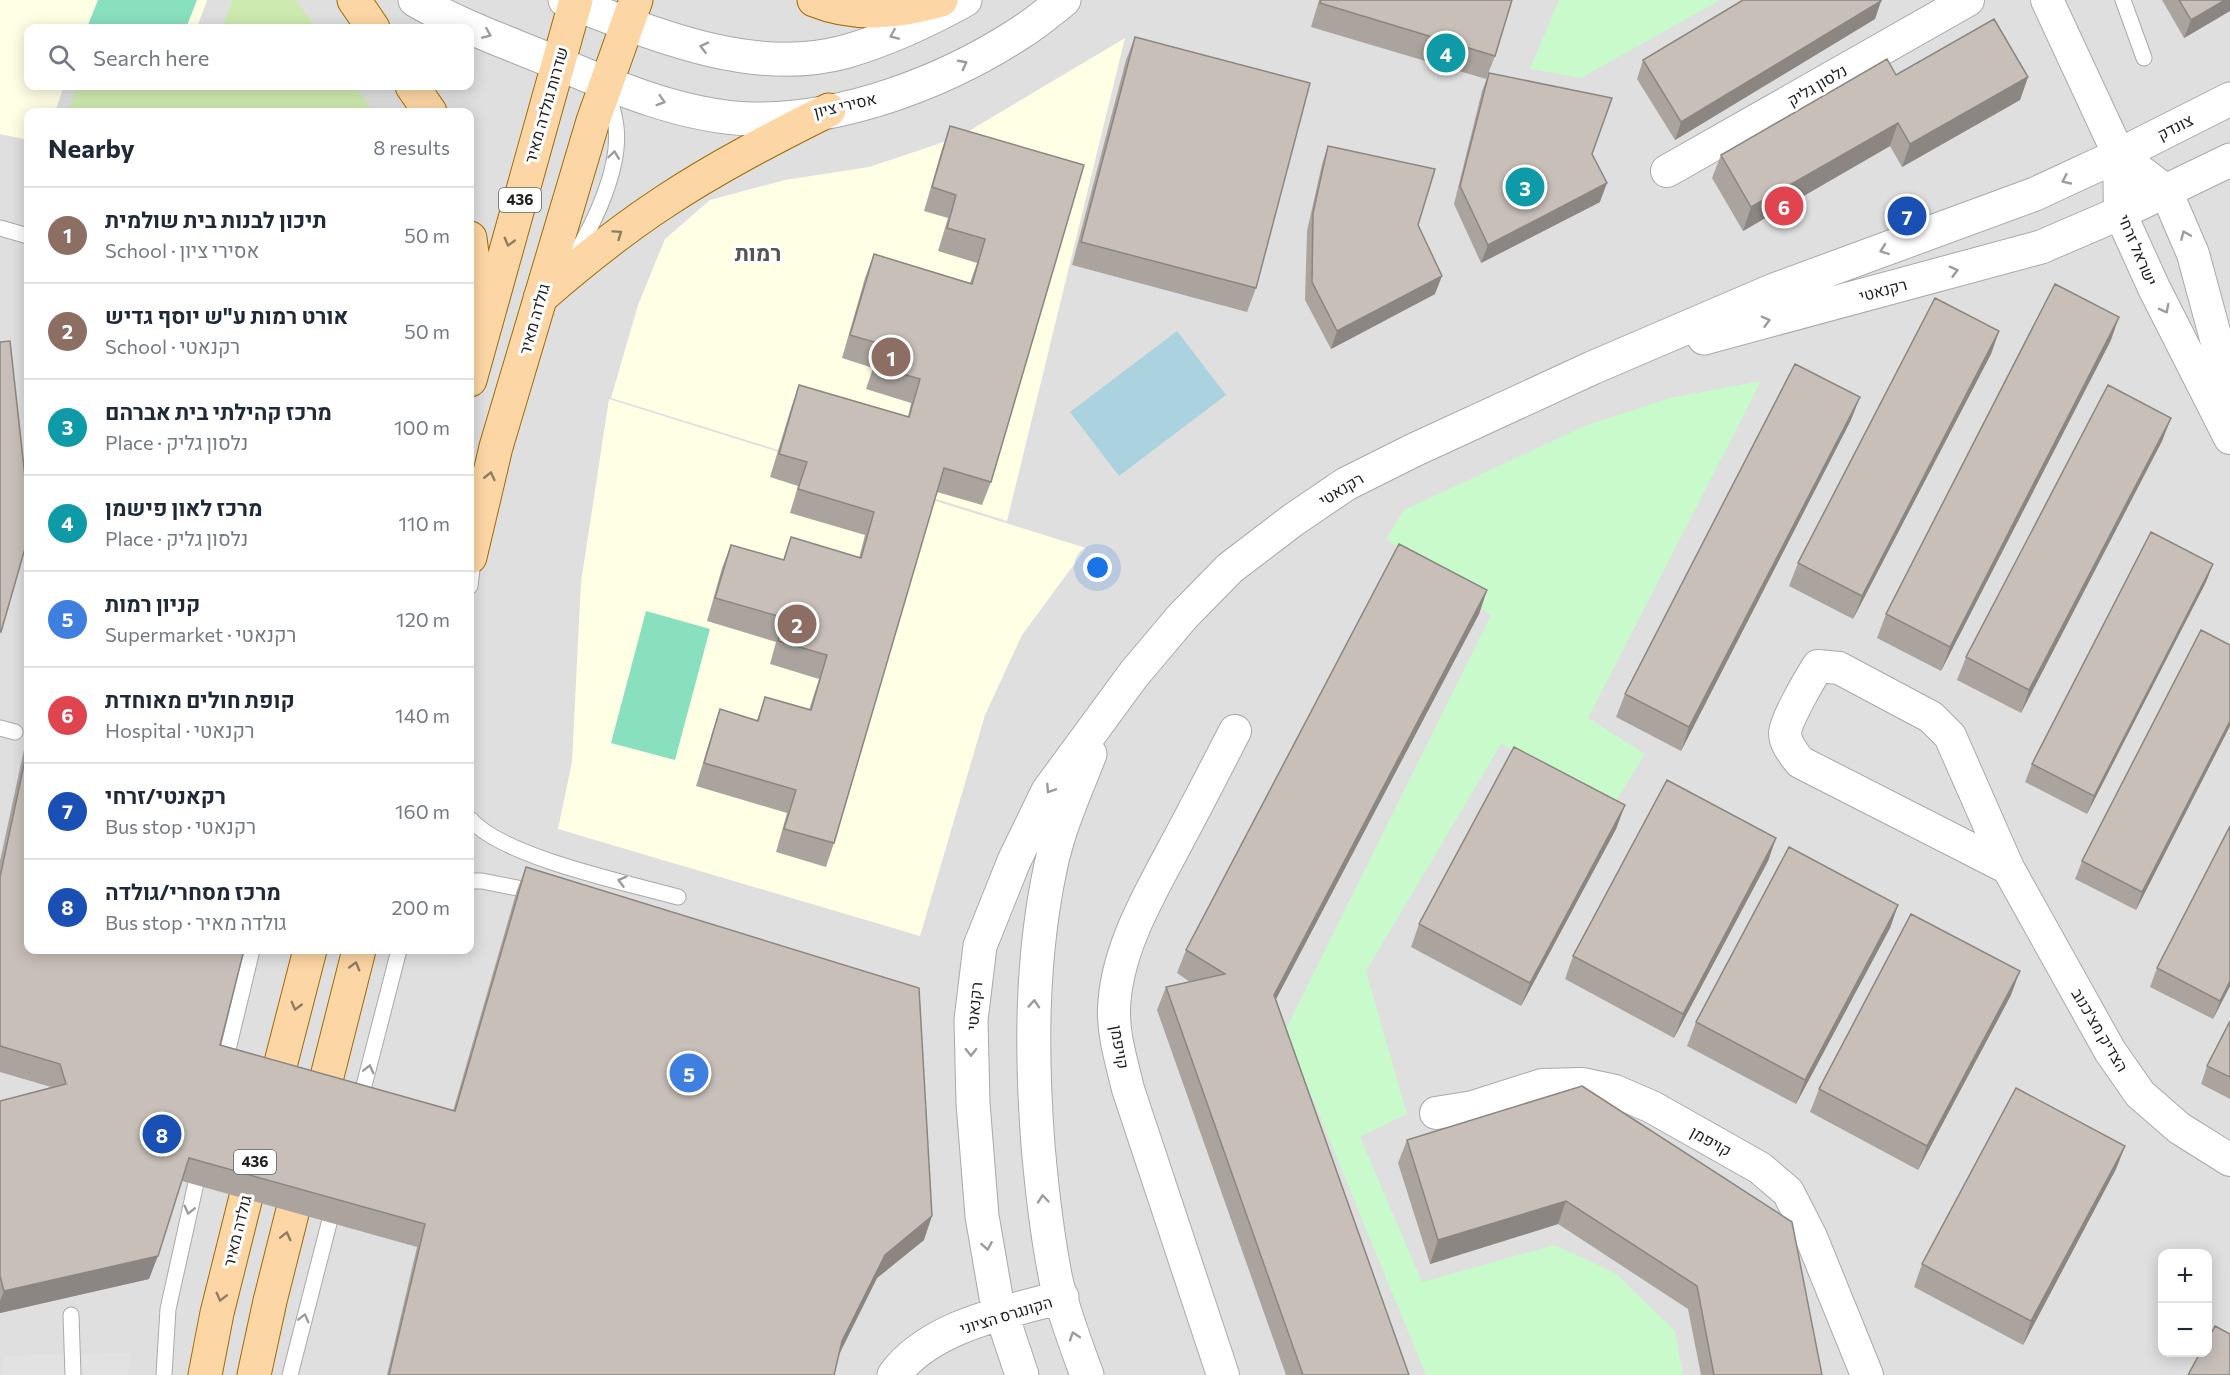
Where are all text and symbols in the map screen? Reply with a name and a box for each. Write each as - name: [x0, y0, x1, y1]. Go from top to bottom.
- search box: [24, 24, 474, 90]
- one-way arrow: [480, 27, 491, 39]
- one-way arrow: [889, 28, 900, 40]
- pin: 4: [1426, 31, 1466, 76]
- icon: search: [45, 41, 78, 74]
- one-way arrow: [699, 42, 709, 55]
- text: Search here: [93, 44, 209, 71]
- street label: שדרות גולדה מאיר: [520, 45, 571, 165]
- one-way arrow: [957, 60, 968, 71]
- street label: נלסון גליק: [1784, 60, 1850, 109]
- street label: אסירי ציון: [812, 88, 878, 121]
- one-way arrow: [655, 94, 666, 106]
- street label: צונדק: [2154, 109, 2196, 144]
- text: Nearby: [48, 132, 135, 163]
- text: 8 results: [373, 135, 450, 159]
- one-way arrow: [607, 150, 620, 159]
- pin: 3: [1506, 164, 1544, 210]
- one-way arrow: [2061, 172, 2072, 184]
- pin: 6: [1764, 184, 1804, 228]
- road number: 436: [499, 188, 541, 212]
- pin: 7: [1888, 194, 1926, 238]
- text: תיכון לבנות בית שולמית: [105, 206, 327, 233]
- street label: ישראל זרחי: [2115, 212, 2162, 288]
- text: 1: [63, 223, 72, 247]
- text: 50 m: [404, 223, 450, 247]
- one-way arrow: [612, 230, 623, 241]
- one-way arrow: [2180, 230, 2192, 241]
- one-way arrow: [503, 236, 516, 246]
- text: School · אסירי ציון: [105, 238, 259, 262]
- district label: רמות: [735, 239, 781, 266]
- one-way arrow: [1879, 242, 1889, 255]
- one-way arrow: [1949, 265, 1959, 278]
- street label: רקנאטי: [1857, 274, 1909, 305]
- street label: גולדה מאיר: [514, 281, 553, 357]
- text: אורט רמות ע"ש יוסף גדיש: [105, 302, 348, 329]
- one-way arrow: [2158, 302, 2169, 313]
- one-way arrow: [1761, 316, 1771, 329]
- text: 2: [62, 319, 73, 343]
- text: 50 m: [404, 319, 450, 343]
- text: School · רקנאטי: [105, 334, 240, 358]
- pin: 1: [872, 334, 910, 380]
- text: מרכז קהילתי בית אברהם: [105, 398, 332, 425]
- text: 3: [62, 415, 73, 439]
- text: 100 m: [394, 415, 450, 439]
- text: Place · נלסון גליק: [105, 430, 248, 454]
- street label: רקנאטי: [1315, 468, 1366, 509]
- one-way arrow: [482, 471, 495, 481]
- text: מרכז לאון פישמן: [105, 494, 263, 521]
- text: 4: [61, 511, 74, 535]
- text: 110 m: [399, 511, 450, 535]
- text: Place · נלסון גליק: [105, 526, 248, 550]
- your location: [1083, 553, 1112, 582]
- text: קניון רמות: [105, 590, 200, 617]
- pin: 2: [778, 602, 816, 646]
- text: 5: [62, 607, 73, 631]
- text: 120 m: [396, 607, 450, 631]
- text: Supermarket · רקנאטי: [105, 622, 296, 646]
- text: קופת חולים מאוחדת: [105, 686, 295, 713]
- text: 6: [61, 703, 74, 727]
- text: 140 m: [395, 703, 450, 727]
- text: Hospital · רקנאטי: [105, 718, 255, 742]
- text: רקאנטי/זרחי: [105, 782, 226, 809]
- one-way arrow: [1046, 783, 1058, 793]
- text: 7: [62, 799, 73, 823]
- text: 160 m: [395, 799, 450, 823]
- text: Bus stop · רקנאטי: [105, 814, 256, 838]
- one-way arrow: [617, 876, 627, 889]
- text: מרכז מסחרי/גולדה: [105, 878, 281, 905]
- text: 8: [61, 895, 74, 919]
- text: 200 m: [392, 895, 450, 919]
- text: Bus stop · גולדה מאיר: [105, 910, 287, 934]
- one-way arrow: [348, 961, 360, 972]
- street label: רקנאטי: [962, 981, 985, 1031]
- street label: הצדיק מצ'כנוב: [2068, 985, 2133, 1075]
- one-way arrow: [1027, 1000, 1040, 1009]
- one-way arrow: [290, 1001, 303, 1011]
- street label: קויפמן: [1107, 1023, 1134, 1070]
- one-way arrow: [965, 1048, 978, 1057]
- pin: 5: [670, 1050, 708, 1096]
- one-way arrow: [361, 1064, 374, 1074]
- pin: 8: [142, 1112, 182, 1156]
- street label: קויפמן: [1687, 1122, 1735, 1160]
- road number: 436: [234, 1150, 276, 1174]
- street label: גולדה מאיר: [218, 1193, 255, 1269]
- one-way arrow: [1037, 1194, 1050, 1204]
- one-way arrow: [184, 1205, 197, 1215]
- one-way arrow: [279, 1231, 292, 1241]
- one-way arrow: [981, 1242, 993, 1251]
- map controls: [2158, 1249, 2212, 1357]
- button: +: [2158, 1249, 2212, 1303]
- street label: הקונגרס הציוני: [957, 1291, 1054, 1338]
- one-way arrow: [216, 1292, 229, 1302]
- button: −: [2158, 1303, 2212, 1357]
- one-way arrow: [297, 1314, 310, 1324]
- one-way arrow: [1069, 1331, 1081, 1342]

